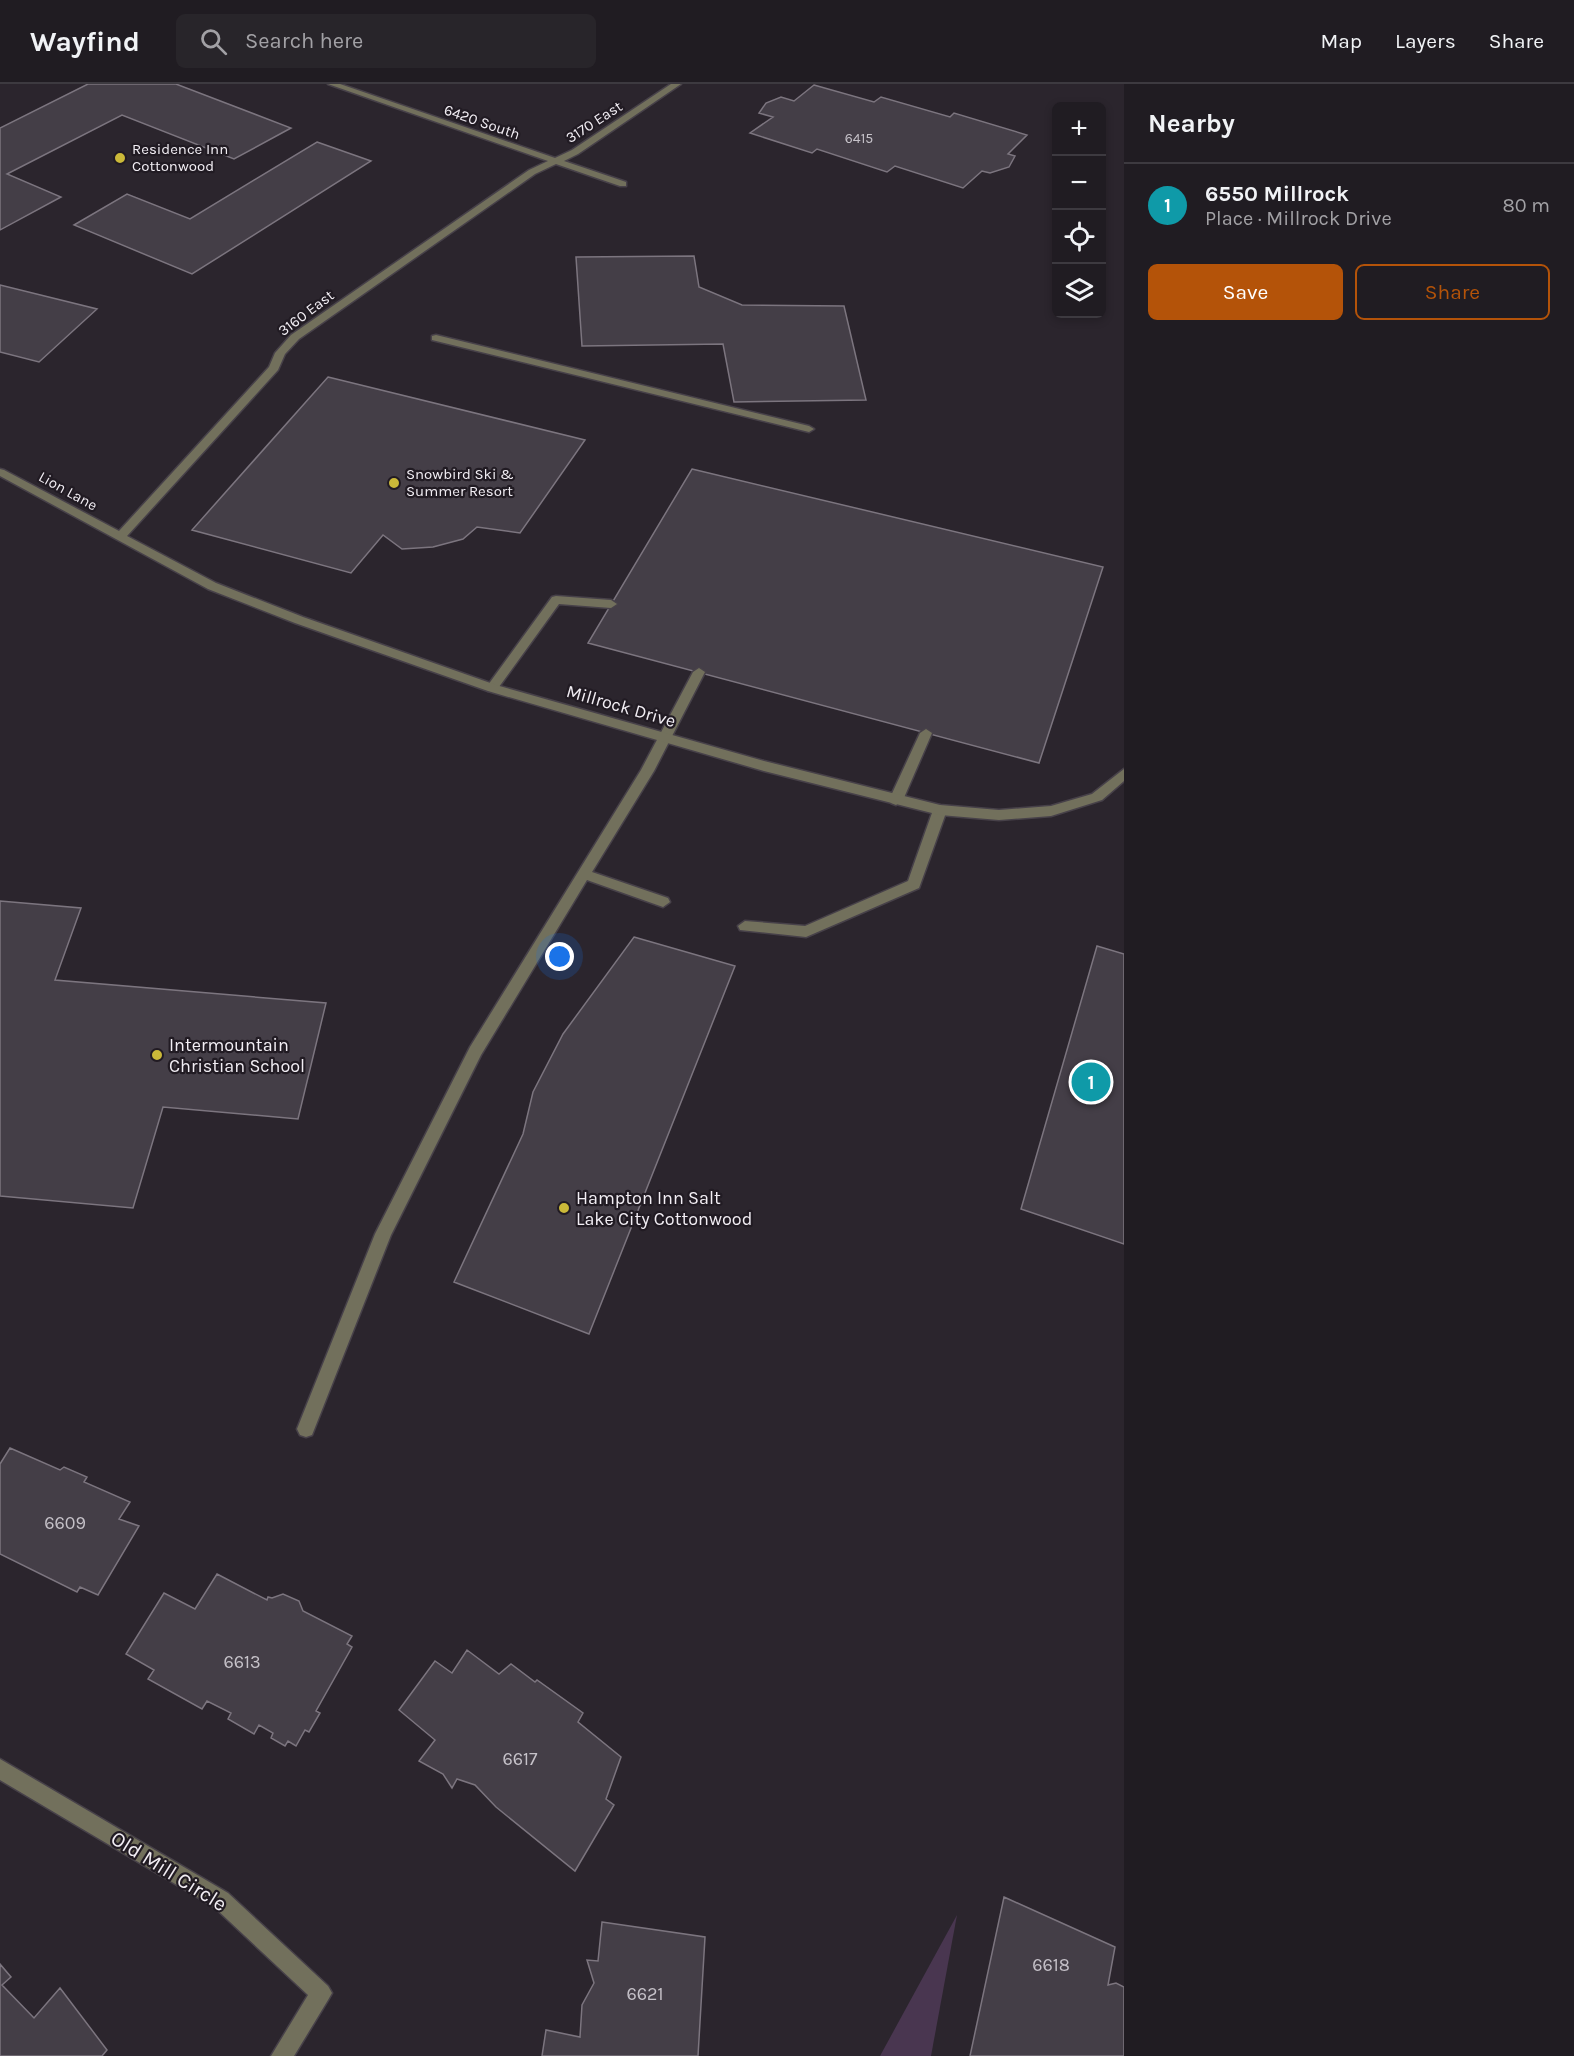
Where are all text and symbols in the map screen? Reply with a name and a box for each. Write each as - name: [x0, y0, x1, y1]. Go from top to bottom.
- search box: [176, 14, 596, 68]
- text: Wayfind: [30, 25, 140, 58]
- icon: search: [197, 25, 230, 58]
- text: Search here: [245, 28, 363, 54]
- text: Map: [1320, 29, 1362, 53]
- text: Layers: [1395, 29, 1456, 53]
- text: Share: [1489, 29, 1544, 53]
- street label: 3170 East: [562, 97, 626, 147]
- street label: 6420 South: [442, 101, 522, 143]
- map controls: [1052, 102, 1106, 318]
- button: +: [1052, 102, 1106, 156]
- text: Nearby: [1148, 108, 1235, 139]
- house number: 6415: [845, 130, 873, 147]
- place label: Residence Inn Cottonwood: [132, 140, 228, 175]
- marker: Residence Inn Cottonwood: [113, 151, 127, 165]
- button: −: [1052, 156, 1106, 210]
- text: 6550 Millrock: [1205, 181, 1349, 207]
- text: 1: [1164, 194, 1171, 217]
- text: 80 m: [1502, 194, 1550, 217]
- text: Place · Millrock Drive: [1205, 207, 1392, 230]
- button: locate: [1052, 210, 1106, 264]
- button: layers: [1052, 264, 1106, 318]
- button: Save: [1148, 264, 1343, 320]
- button: Share: [1355, 264, 1550, 320]
- street label: 3160 East: [275, 286, 338, 340]
- place label: Snowbird Ski & Summer Resort: [406, 465, 514, 500]
- street label: Lion Lane: [36, 468, 100, 514]
- marker: Snowbird Ski & Summer Resort: [387, 476, 401, 490]
- street label: Millrock Drive: [564, 680, 678, 732]
- your location: [545, 942, 574, 971]
- place label: Intermountain Christian School: [169, 1034, 305, 1077]
- marker: Intermountain Christian School: [150, 1048, 164, 1062]
- pin: 1: [1072, 1060, 1110, 1104]
- place label: Hampton Inn Salt Lake City Cottonwood: [576, 1187, 752, 1230]
- marker: Hampton Inn Salt Lake City Cottonwood: [557, 1201, 571, 1215]
- house number: 6609: [44, 1512, 86, 1534]
- house number: 6613: [223, 1651, 261, 1673]
- house number: 6617: [502, 1748, 538, 1770]
- street label: Old Mill Circle: [107, 1826, 231, 1916]
- house number: 6618: [1032, 1954, 1070, 1976]
- house number: 6621: [627, 1983, 664, 2005]

